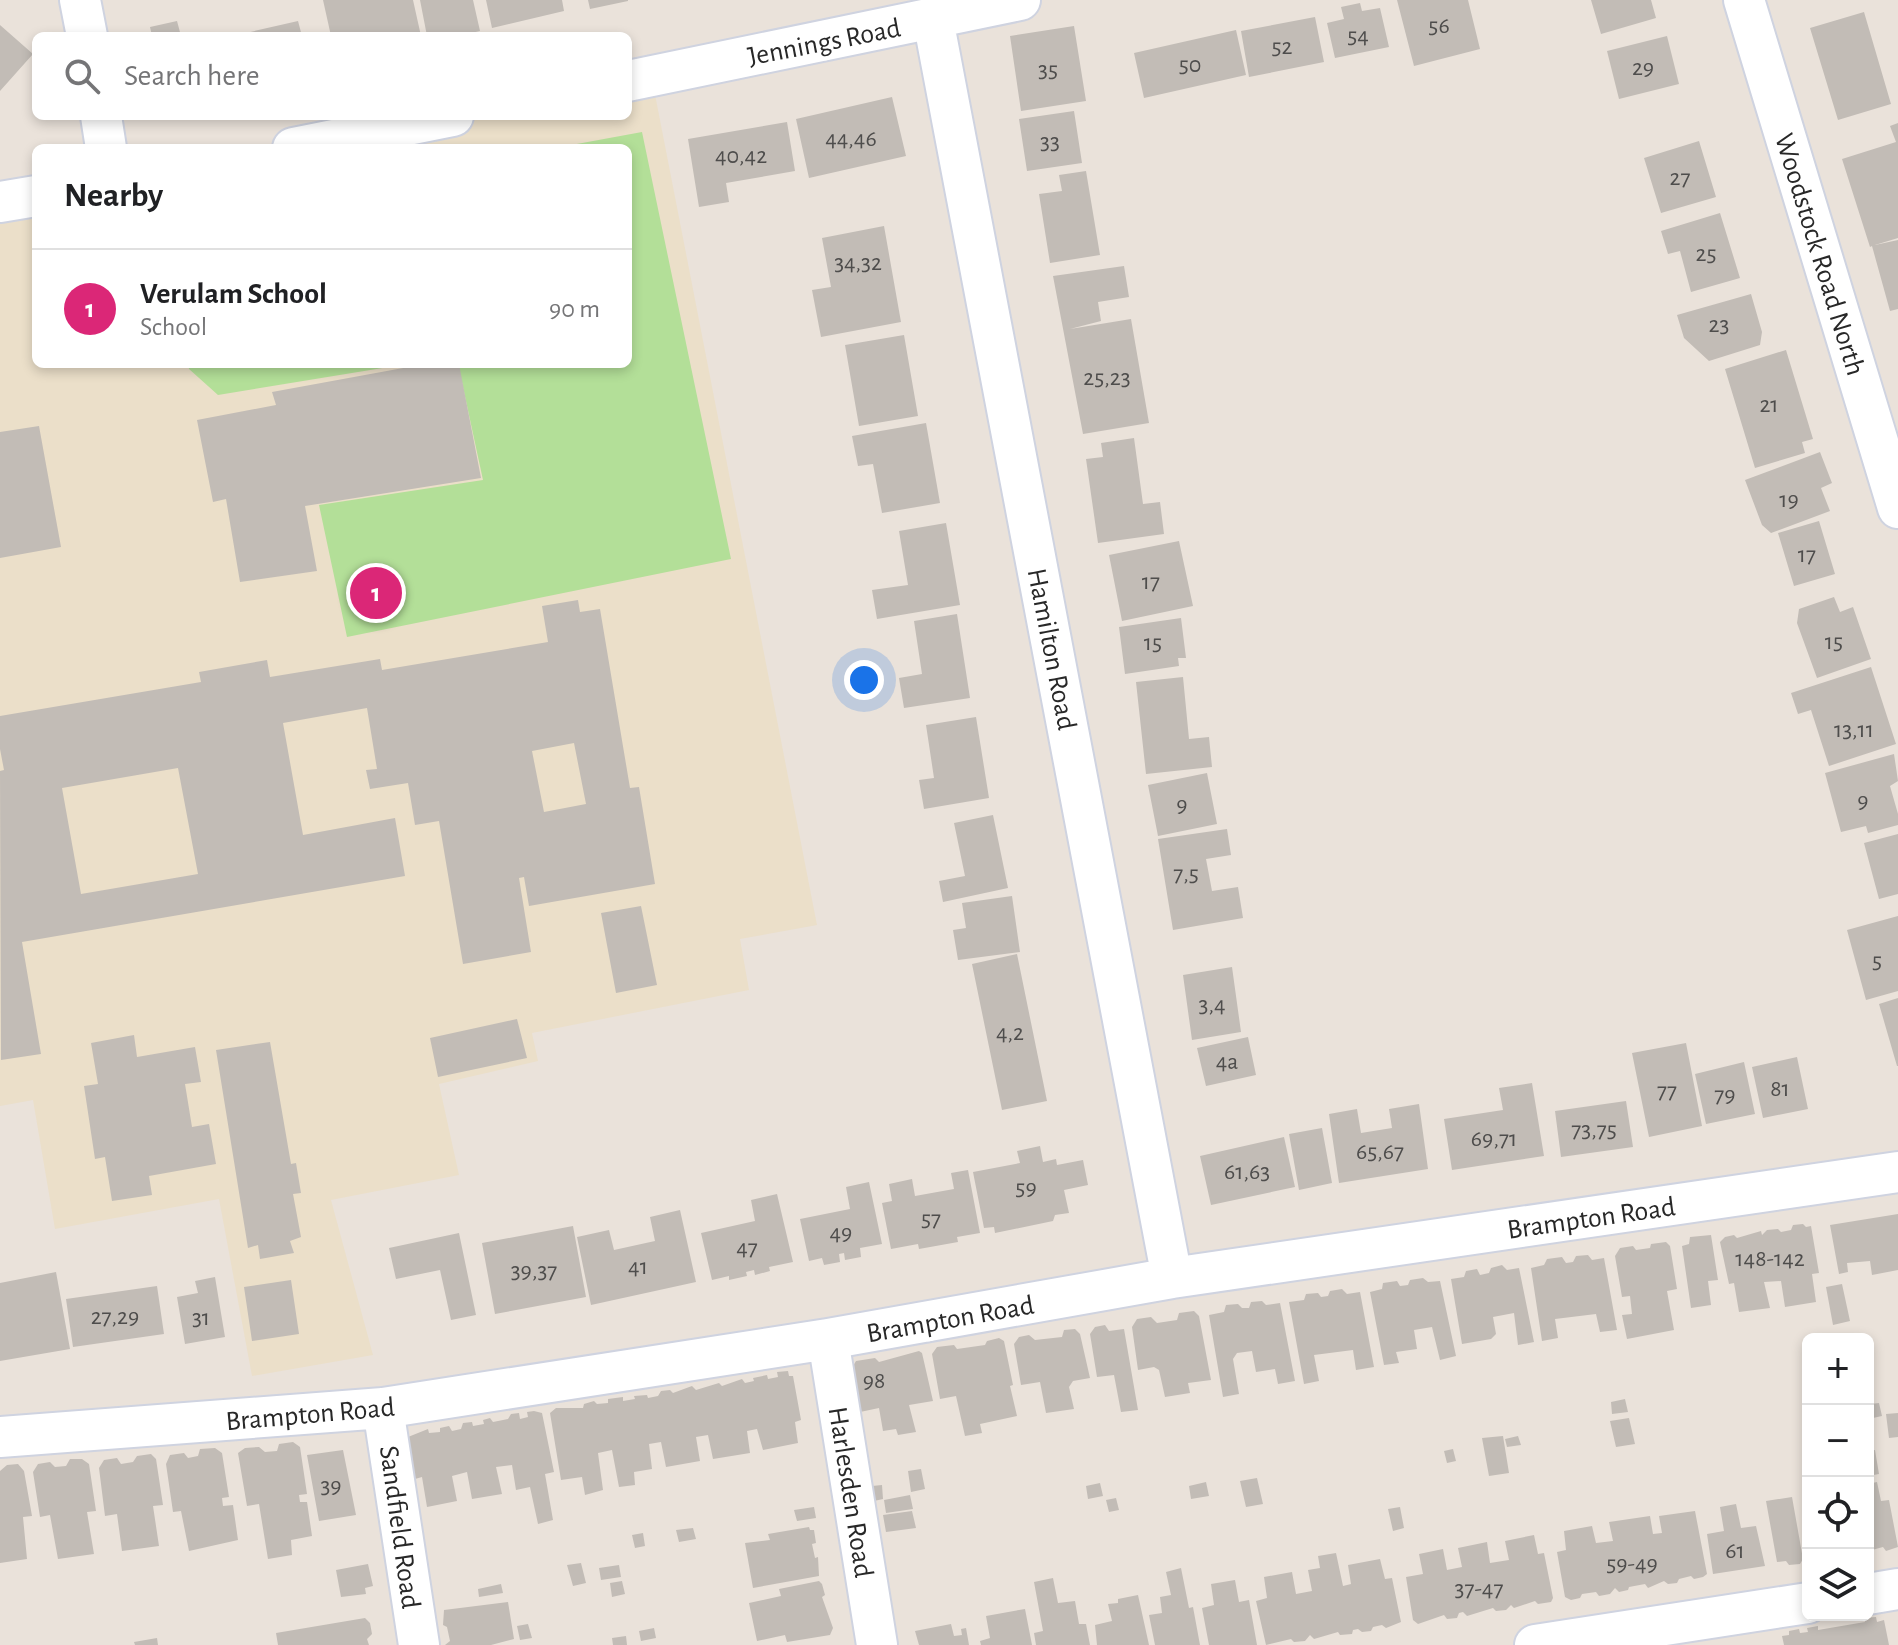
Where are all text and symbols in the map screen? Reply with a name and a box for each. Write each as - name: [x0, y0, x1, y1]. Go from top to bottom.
- street label: Jennings Road: [746, 14, 903, 72]
- house number: 56: [1428, 14, 1450, 38]
- house number: 54: [1347, 24, 1369, 48]
- search box: [32, 32, 632, 120]
- house number: 52: [1272, 35, 1293, 59]
- house number: 50: [1179, 53, 1201, 77]
- icon: search: [60, 54, 104, 98]
- house number: 29: [1632, 56, 1654, 80]
- house number: 35: [1038, 58, 1058, 82]
- text: Search here: [124, 61, 260, 91]
- house number: 44,46: [825, 127, 877, 151]
- house number: 33: [1040, 130, 1060, 154]
- street label: Woodstock Road North: [1769, 130, 1869, 379]
- house number: 40,42: [715, 144, 767, 168]
- house number: 27: [1670, 166, 1690, 190]
- text: Nearby: [64, 179, 163, 213]
- house number: 25: [1696, 242, 1716, 266]
- house number: 34,32: [834, 251, 882, 275]
- text: Verulam School: [140, 279, 327, 309]
- text: 1: [85, 296, 95, 322]
- text: 90 m: [549, 296, 600, 322]
- house number: 23: [1709, 313, 1729, 337]
- text: School: [140, 314, 207, 340]
- house number: 25,23: [1083, 366, 1131, 390]
- house number: 21: [1759, 393, 1779, 417]
- house number: 19: [1779, 488, 1799, 512]
- house number: 17: [1798, 543, 1816, 567]
- pin: 1: [350, 563, 402, 623]
- street label: Hamilton Road: [1022, 566, 1080, 733]
- house number: 17: [1142, 570, 1160, 594]
- house number: 15: [1825, 630, 1843, 654]
- house number: 15: [1144, 631, 1162, 655]
- your location: [844, 660, 884, 700]
- house number: 13,11: [1834, 718, 1874, 742]
- house number: 9: [1857, 789, 1869, 813]
- house number: 9: [1176, 793, 1188, 817]
- house number: 7,5: [1173, 862, 1199, 886]
- house number: 5: [1872, 949, 1882, 973]
- house number: 3,4: [1199, 993, 1225, 1017]
- house number: 4,2: [996, 1021, 1024, 1045]
- house number: 4a: [1216, 1050, 1238, 1074]
- house number: 81: [1770, 1077, 1790, 1101]
- house number: 77: [1657, 1079, 1677, 1103]
- house number: 79: [1714, 1083, 1736, 1107]
- house number: 73,75: [1571, 1118, 1617, 1142]
- house number: 69,71: [1471, 1127, 1517, 1151]
- house number: 65,67: [1356, 1140, 1404, 1164]
- house number: 61,63: [1224, 1160, 1270, 1184]
- house number: 59: [1015, 1176, 1037, 1200]
- street label: Brampton Road: [1505, 1193, 1677, 1245]
- house number: 57: [921, 1207, 941, 1231]
- house number: 49: [830, 1221, 852, 1245]
- house number: 47: [736, 1236, 758, 1260]
- house number: 148-142: [1735, 1247, 1805, 1271]
- house number: 41: [628, 1255, 648, 1279]
- house number: 39,37: [511, 1259, 557, 1283]
- street label: Brampton Road: [864, 1291, 1036, 1348]
- house number: 27,29: [91, 1305, 139, 1329]
- house number: 31: [192, 1306, 210, 1330]
- map controls: [1802, 1333, 1874, 1621]
- button: +: [1802, 1333, 1874, 1405]
- house number: 98: [863, 1369, 885, 1393]
- street label: Brampton Road: [224, 1394, 396, 1436]
- street label: Harlesden Road: [823, 1405, 877, 1580]
- button: −: [1802, 1405, 1874, 1477]
- street label: Sandfield Road: [374, 1444, 424, 1611]
- house number: 39: [320, 1474, 342, 1498]
- button: locate: [1802, 1477, 1874, 1549]
- house number: 61: [1725, 1539, 1745, 1563]
- button: layers: [1802, 1549, 1874, 1621]
- house number: 59-49: [1606, 1552, 1658, 1576]
- house number: 37-47: [1455, 1577, 1503, 1601]

